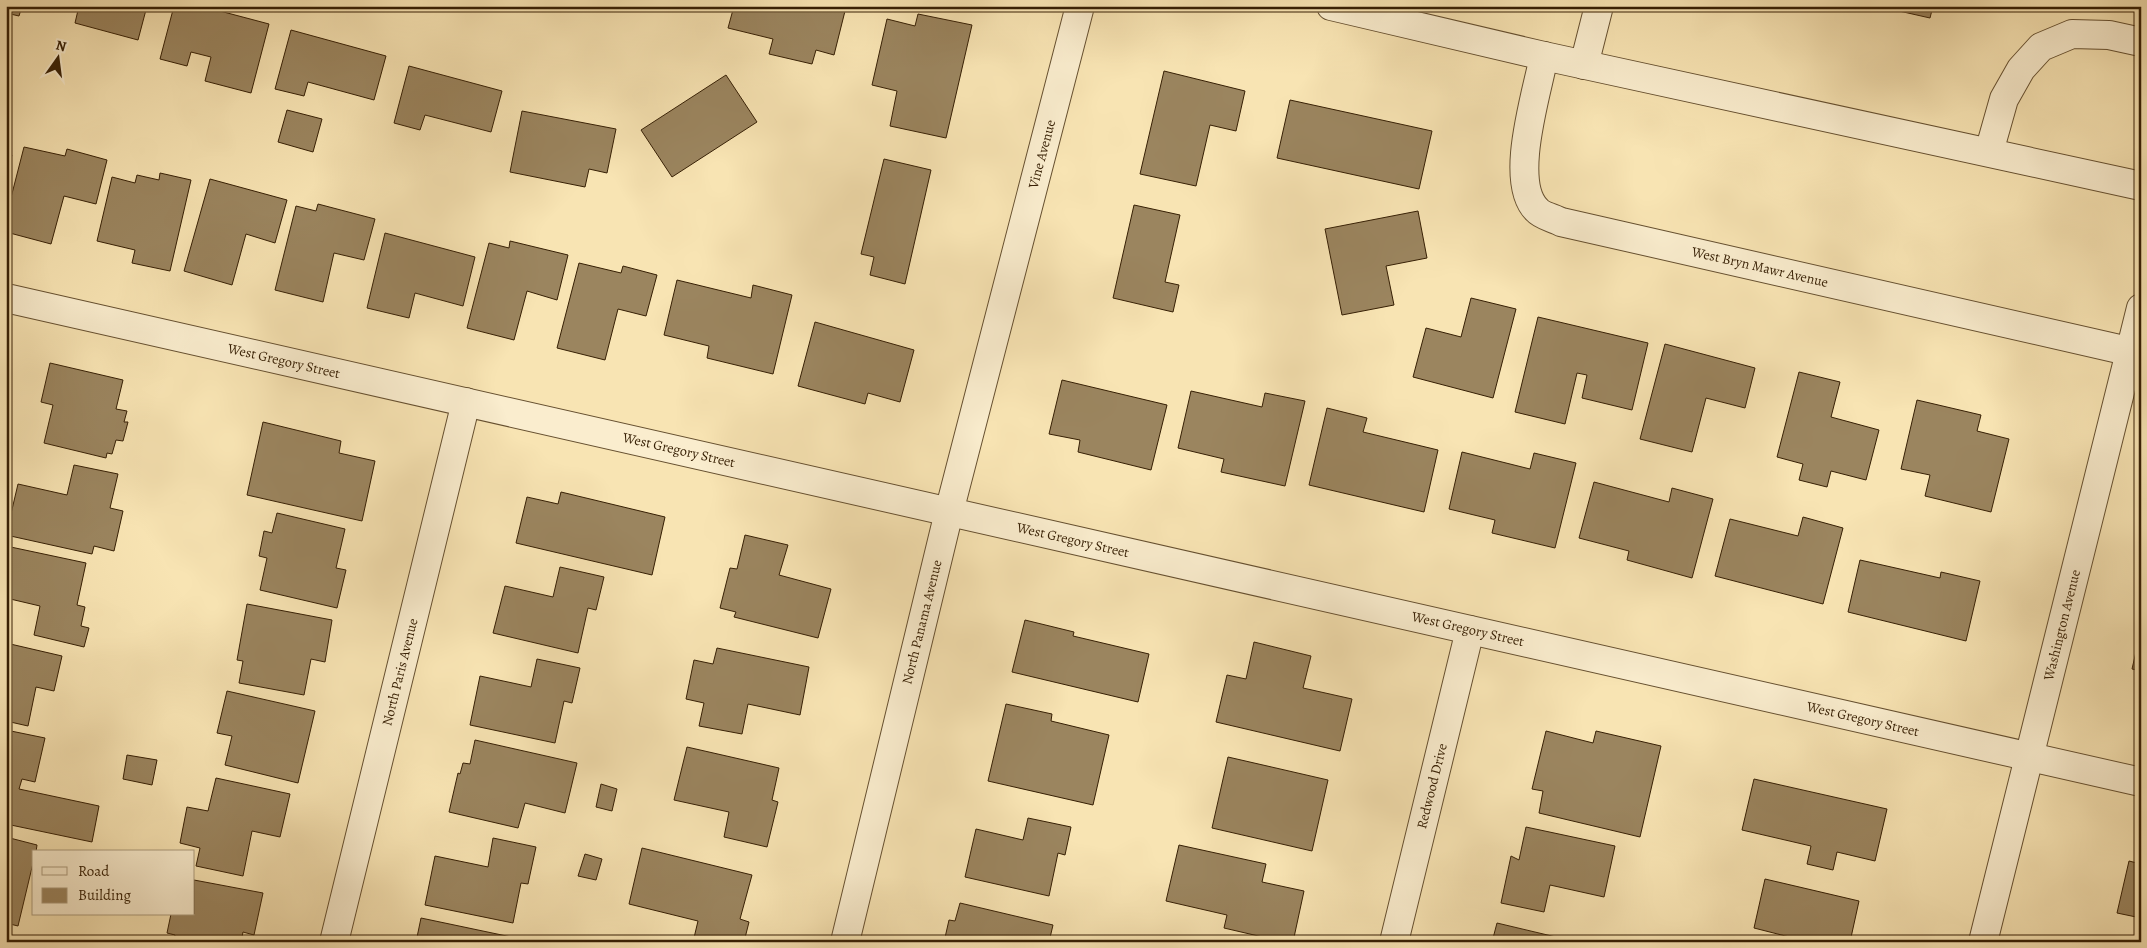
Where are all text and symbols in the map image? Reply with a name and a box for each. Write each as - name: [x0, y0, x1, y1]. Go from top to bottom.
- north arrow: [32, 32, 82, 82]
- text: N: [54, 35, 68, 56]
- street label: Vine Avenue: [1023, 118, 1060, 191]
- street label: West Bryn Mawr Avenue: [1689, 242, 1830, 292]
- street label: West Gregory Street: [225, 339, 342, 383]
- street label: West Gregory Street: [620, 428, 737, 472]
- street label: West Gregory Street: [1014, 518, 1131, 562]
- street label: North Panama Avenue: [897, 558, 947, 686]
- street label: Washington Avenue: [2039, 567, 2085, 684]
- street label: West Gregory Street: [1409, 607, 1526, 651]
- street label: North Paris Avenue: [377, 616, 423, 728]
- street label: West Gregory Street: [1804, 697, 1921, 741]
- street label: Redwood Drive: [1412, 741, 1452, 831]
- legend: [32, 850, 195, 916]
- text: Road: [78, 861, 110, 881]
- text: Building: [78, 885, 131, 905]

